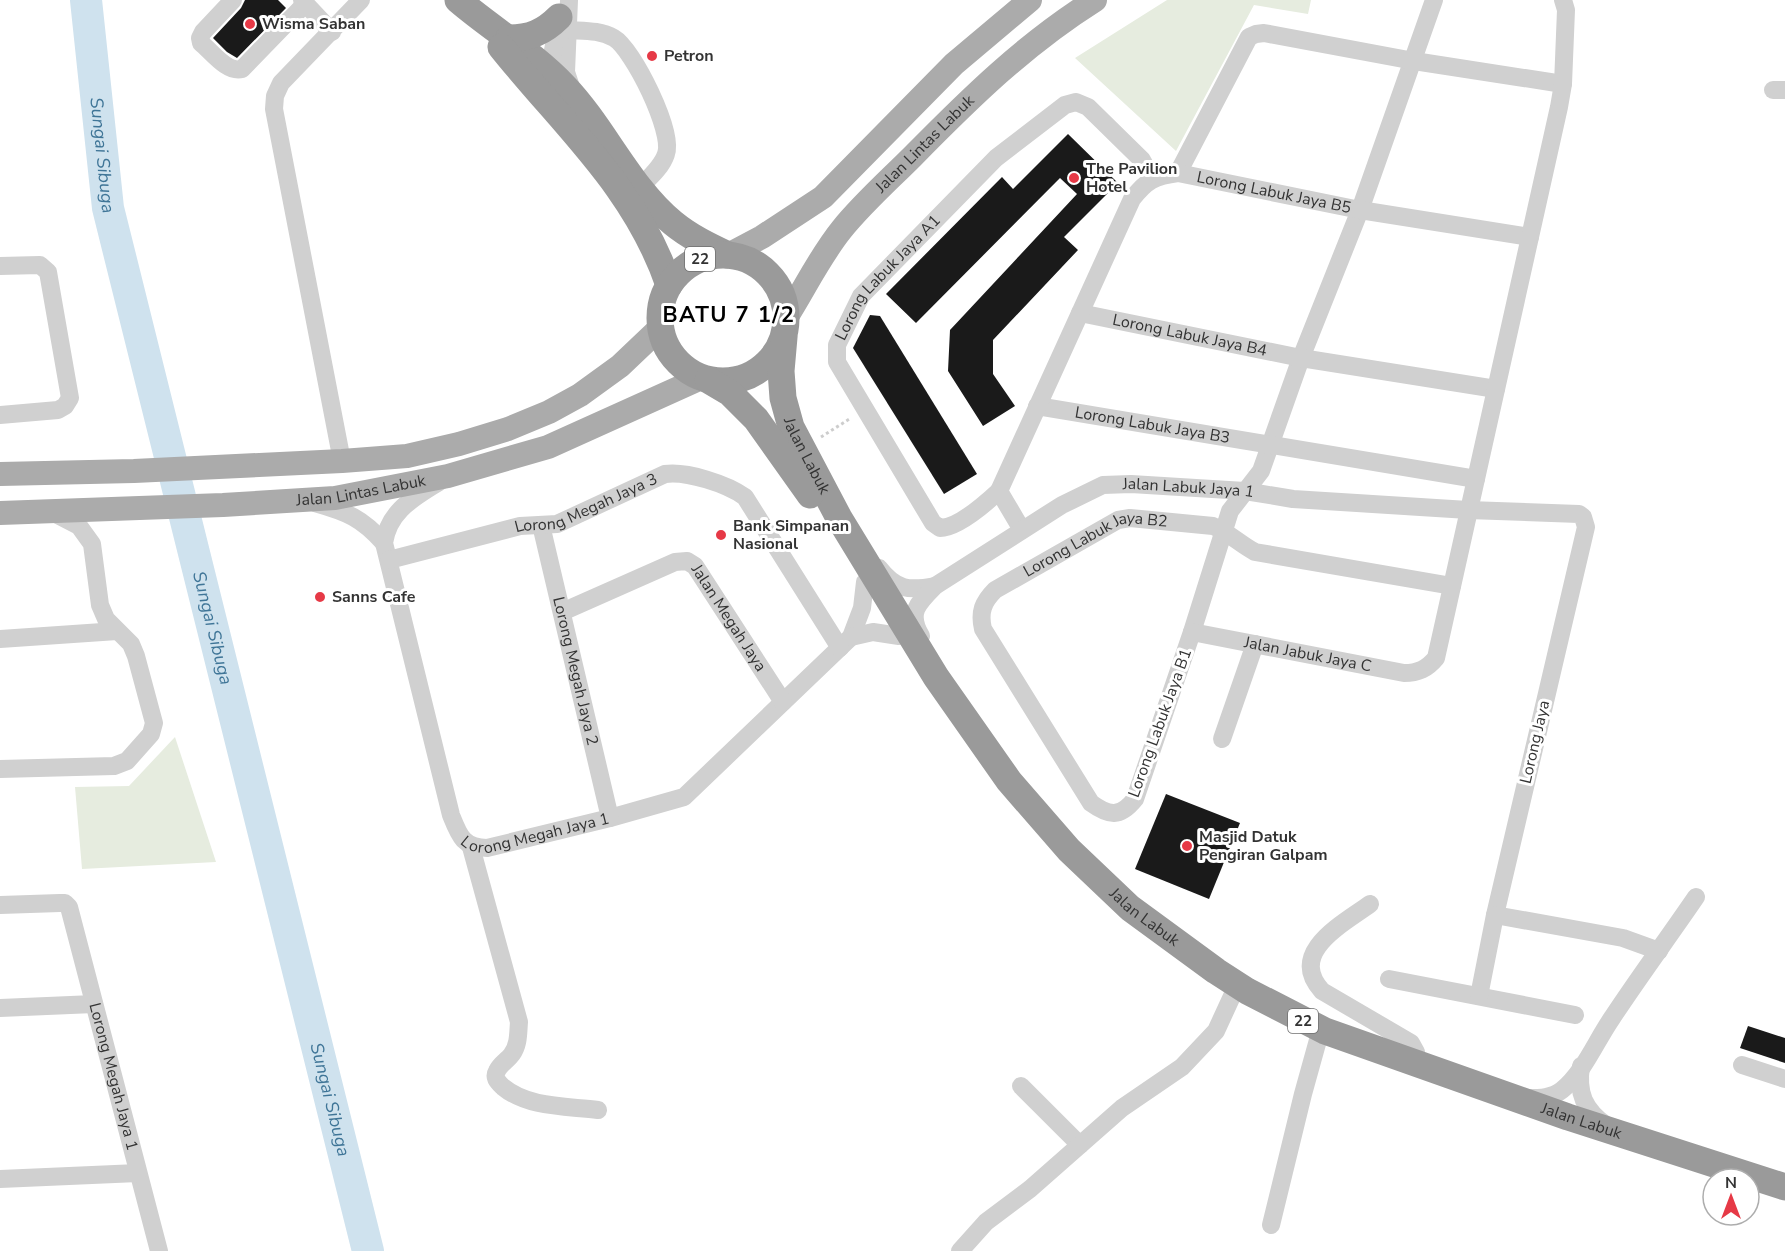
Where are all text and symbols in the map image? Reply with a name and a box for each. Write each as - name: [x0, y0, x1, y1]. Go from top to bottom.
- place label: Wisma Saban: [262, 13, 365, 35]
- marker: Wisma Saban: [243, 17, 257, 31]
- place label: Petron: [664, 45, 714, 67]
- marker: Petron: [645, 49, 659, 63]
- street label: Jalan Lintas Labuk: [870, 89, 980, 198]
- water label: Sungai Sibuga: [84, 96, 121, 216]
- place label: The Pavilion Hotel: [1086, 158, 1177, 198]
- street label: Lorong Labuk Jaya B5: [1195, 166, 1353, 219]
- marker: The Pavilion Hotel: [1067, 171, 1081, 185]
- street label: Lorong Labuk Jaya A1: [830, 210, 945, 344]
- road number: 22: [685, 247, 715, 271]
- district label: BATU 7 1/2: [663, 300, 795, 330]
- street label: Lorong Labuk Jaya B4: [1111, 309, 1269, 362]
- street label: Lorong Labuk Jaya B3: [1073, 401, 1232, 449]
- street label: Jalan Labuk: [778, 414, 836, 499]
- street label: Lorong Megah Jaya 3: [512, 468, 661, 538]
- street label: Jalan Lintas Labuk: [294, 469, 429, 511]
- street label: Jalan Labuk Jaya 1: [1121, 473, 1256, 503]
- street label: Lorong Labuk Jaya B2: [1019, 507, 1169, 583]
- place label: Bank Simpanan Nasional: [733, 515, 849, 555]
- marker: Bank Simpanan Nasional: [714, 528, 728, 542]
- street label: Jalan Megah Jaya: [685, 559, 771, 676]
- water label: Sungai Sibuga: [187, 569, 238, 687]
- place label: Sanns Cafe: [332, 586, 416, 608]
- marker: Sanns Cafe: [313, 590, 327, 604]
- street label: Lorong Megah Jaya 2: [547, 595, 603, 747]
- street label: Jalan Jabuk Jaya C: [1241, 631, 1374, 678]
- street label: Lorong Labuk Jaya B1: [1123, 646, 1197, 800]
- street label: Lorong Jaya: [1515, 698, 1555, 786]
- street label: Lorong Megah Jaya 1: [456, 808, 611, 859]
- place label: Masjid Datuk Pengiran Galpam: [1199, 826, 1327, 866]
- marker: Masjid Datuk Pengiran Galpam: [1180, 839, 1194, 853]
- street label: Jalan Labuk: [1104, 882, 1185, 952]
- street label: Lorong Megah Jaya 1: [84, 1000, 143, 1153]
- road number: 22: [1288, 1009, 1318, 1033]
- water label: Sungai Sibuga: [305, 1040, 356, 1159]
- street label: Jalan Labuk: [1537, 1097, 1625, 1145]
- north arrow: [1701, 1167, 1761, 1227]
- text: N: [1725, 1172, 1737, 1194]

